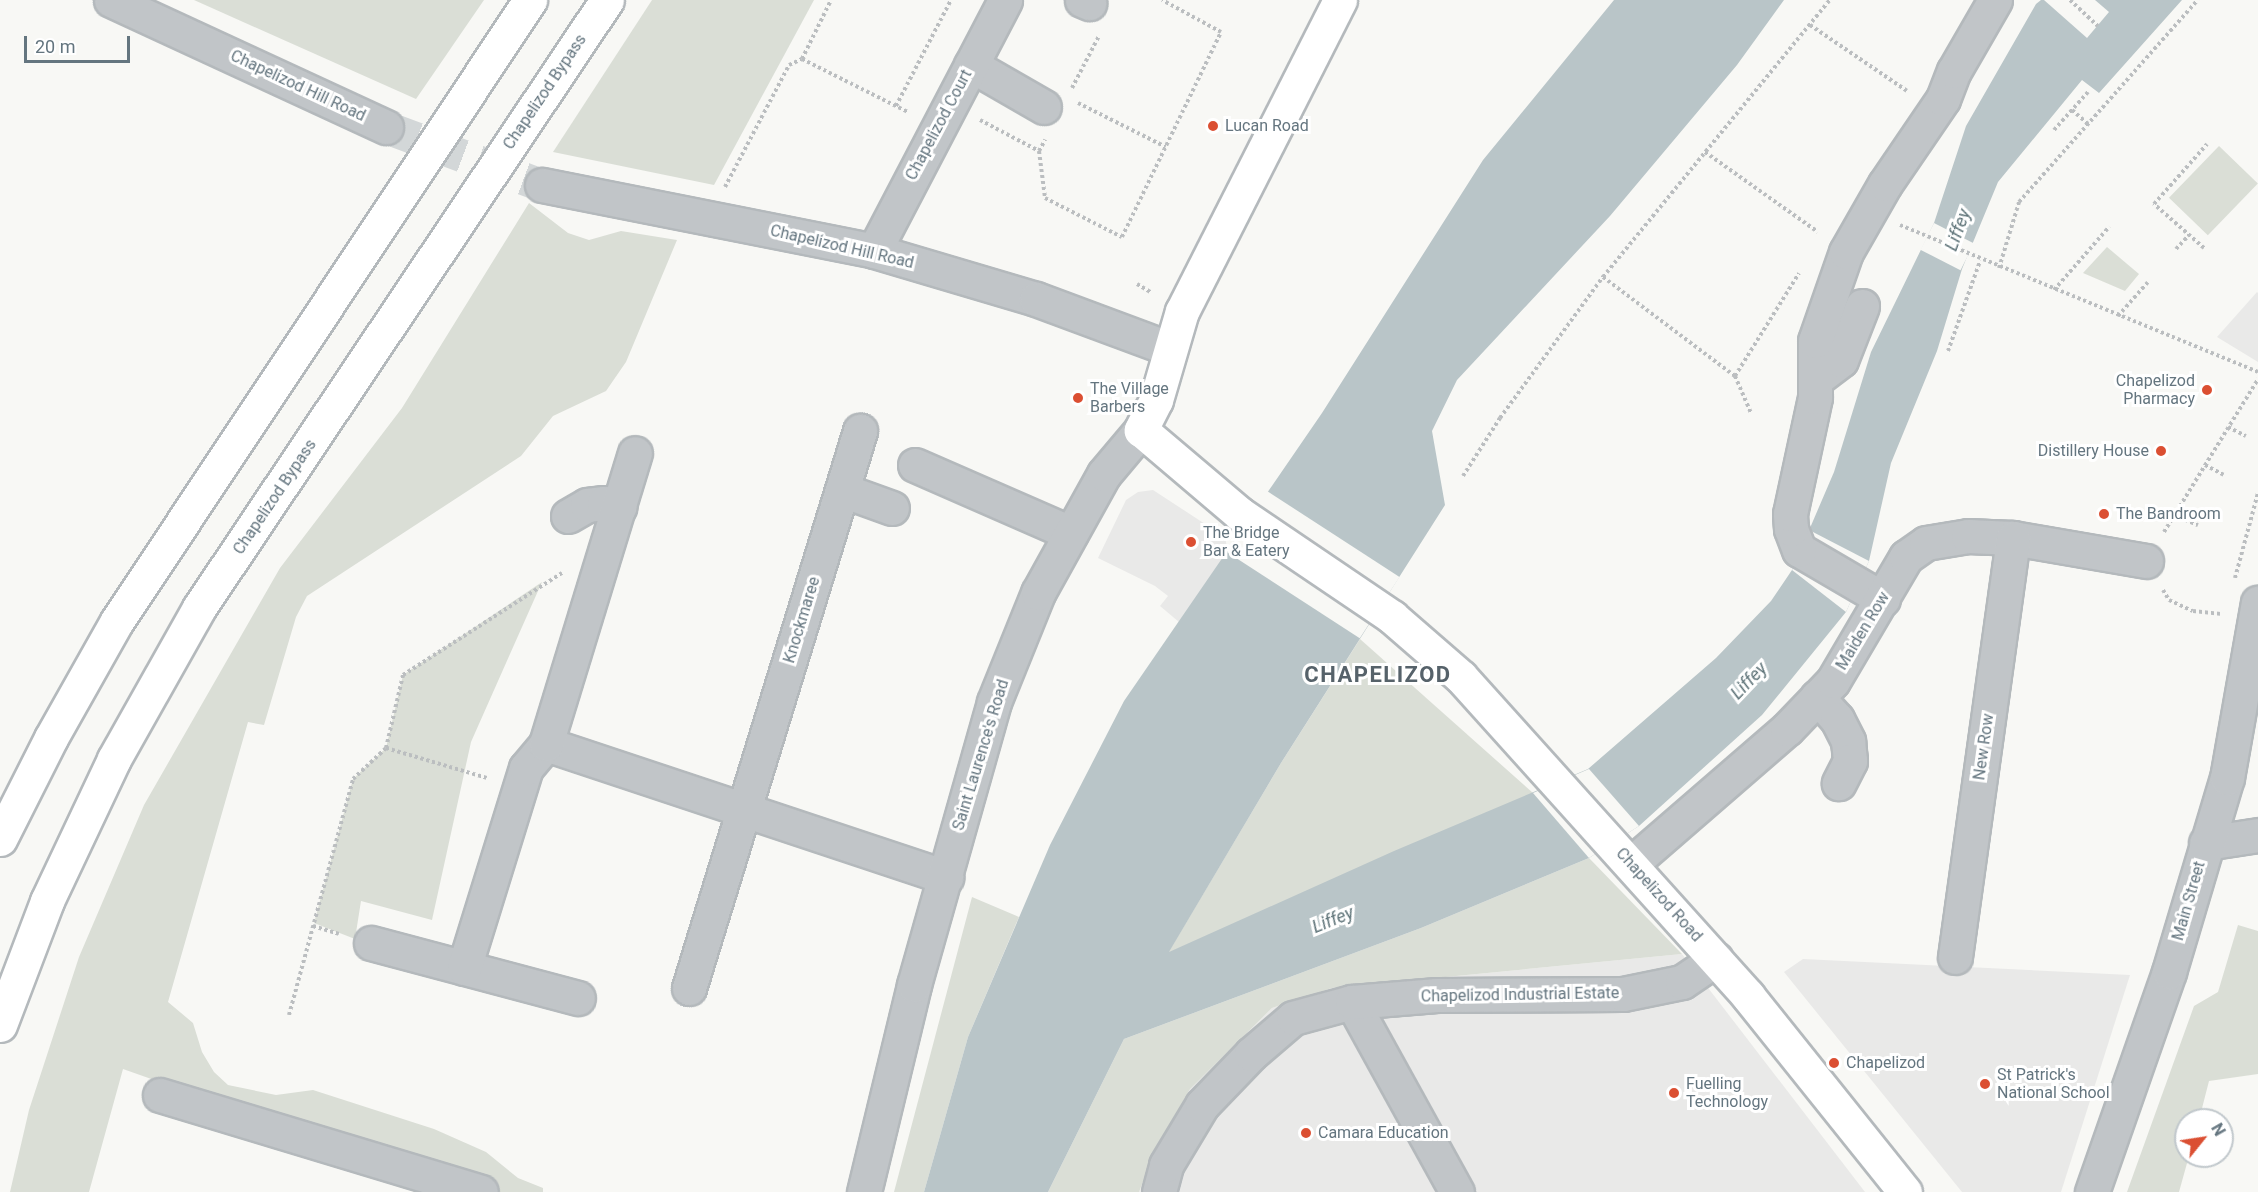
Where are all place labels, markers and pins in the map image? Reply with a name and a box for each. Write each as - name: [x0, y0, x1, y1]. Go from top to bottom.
- place label: Lucan Road: [1225, 116, 1309, 136]
- marker: Lucan Road: [1206, 119, 1220, 133]
- place label: Chapelizod Pharmacy: [2116, 371, 2195, 409]
- place label: The Village Barbers: [1090, 379, 1169, 417]
- marker: Chapelizod Pharmacy: [2200, 383, 2214, 397]
- marker: The Village Barbers: [1071, 391, 1085, 405]
- place label: Distillery House: [2038, 441, 2149, 461]
- marker: Distillery House: [2154, 444, 2168, 458]
- place label: The Bandroom: [2116, 504, 2221, 524]
- marker: The Bandroom: [2097, 507, 2111, 521]
- place label: The Bridge Bar & Eatery: [1203, 523, 1290, 561]
- marker: The Bridge Bar & Eatery: [1184, 535, 1198, 549]
- place label: Chapelizod: [1846, 1053, 1925, 1073]
- marker: Chapelizod: [1827, 1056, 1841, 1070]
- place label: St Patrick's National School: [1997, 1065, 2110, 1103]
- place label: Fuelling Technology: [1686, 1074, 1768, 1112]
- marker: St Patrick's National School: [1978, 1077, 1992, 1091]
- marker: Fuelling Technology: [1667, 1086, 1681, 1100]
- place label: Camara Education: [1318, 1123, 1449, 1143]
- marker: Camara Education: [1299, 1126, 1313, 1140]

